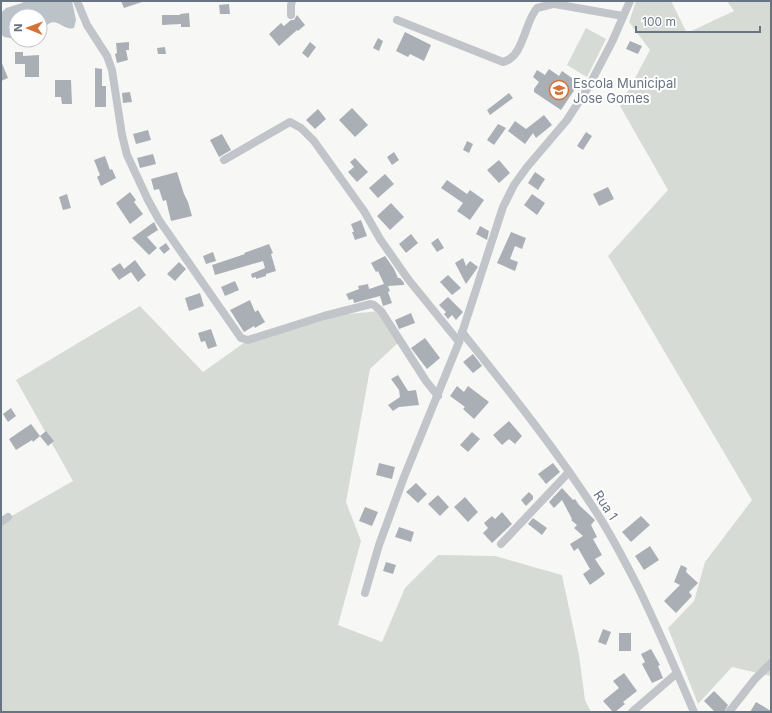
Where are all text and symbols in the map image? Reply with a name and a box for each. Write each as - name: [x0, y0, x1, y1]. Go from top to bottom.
- north arrow: [8, 8, 48, 48]
- scale bar: [636, 8, 760, 34]
- text: 100 m: [642, 14, 676, 29]
- text: N: [11, 24, 25, 32]
- place label: Escola Municipal Jose Gomes: [573, 75, 676, 106]
- school or university icon: Escola Municipal Jose Gomes: [548, 79, 570, 101]
- street label: Rua 1: [590, 487, 622, 523]

